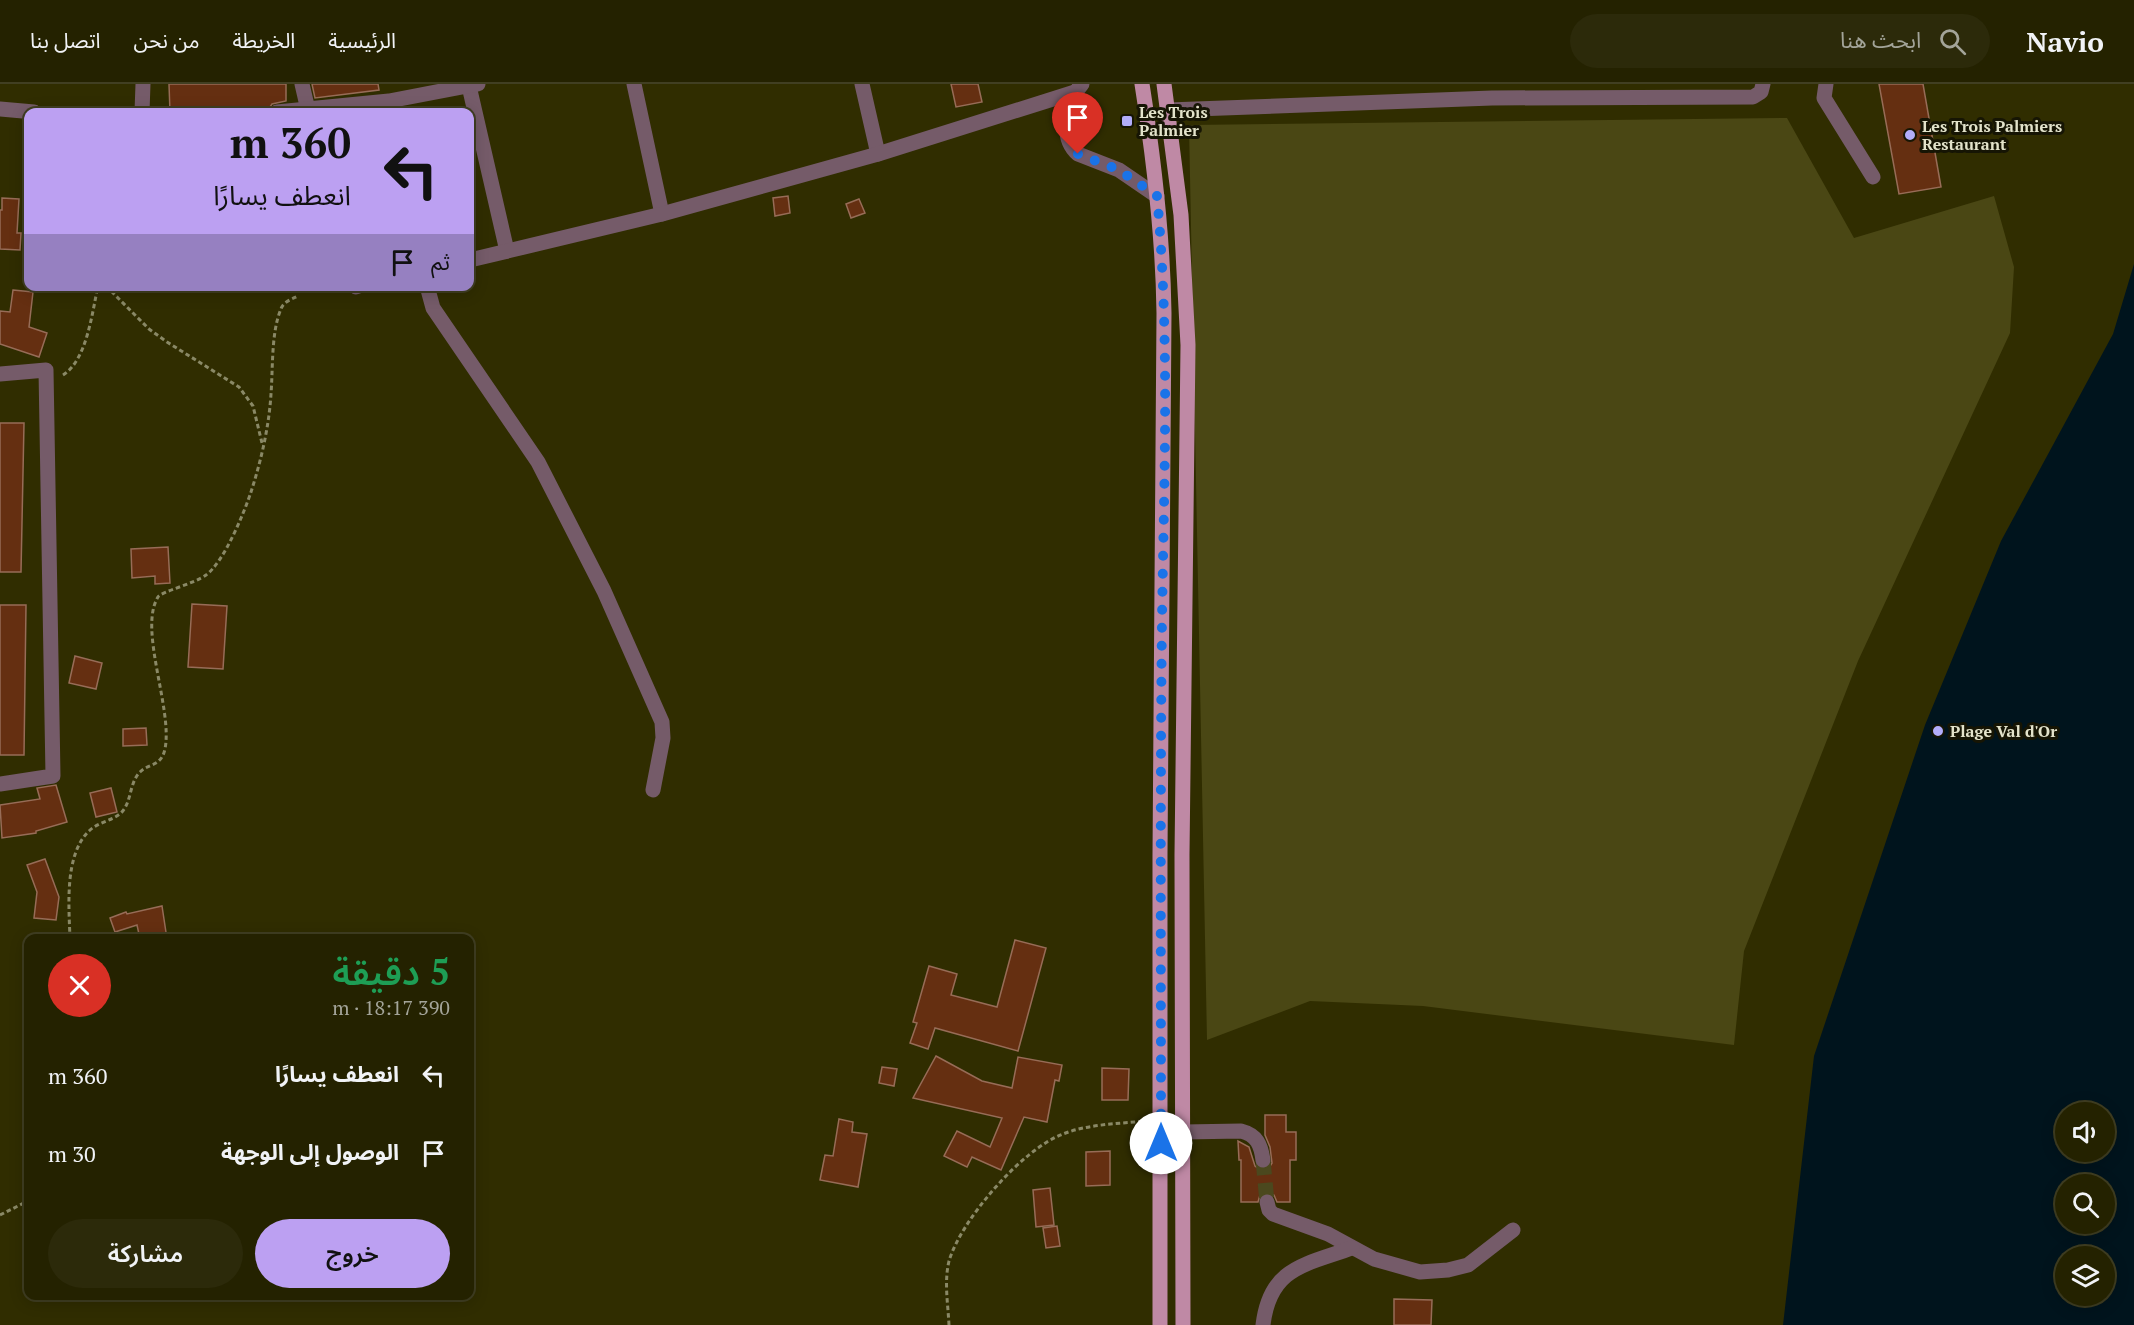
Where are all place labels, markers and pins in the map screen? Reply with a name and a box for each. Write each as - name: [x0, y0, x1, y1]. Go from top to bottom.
- pin: [1052, 92, 1103, 154]
- place label: Les Trois Palmier: [1139, 101, 1208, 141]
- marker: Les Trois Palmier: [1120, 114, 1134, 128]
- place label: Les Trois Palmiers Restaurant: [1922, 115, 2062, 155]
- marker: Les Trois Palmiers Restaurant: [1903, 128, 1917, 142]
- place label: Plage Val d'Or: [1950, 720, 2057, 742]
- marker: Plage Val d'Or: [1931, 724, 1945, 738]

